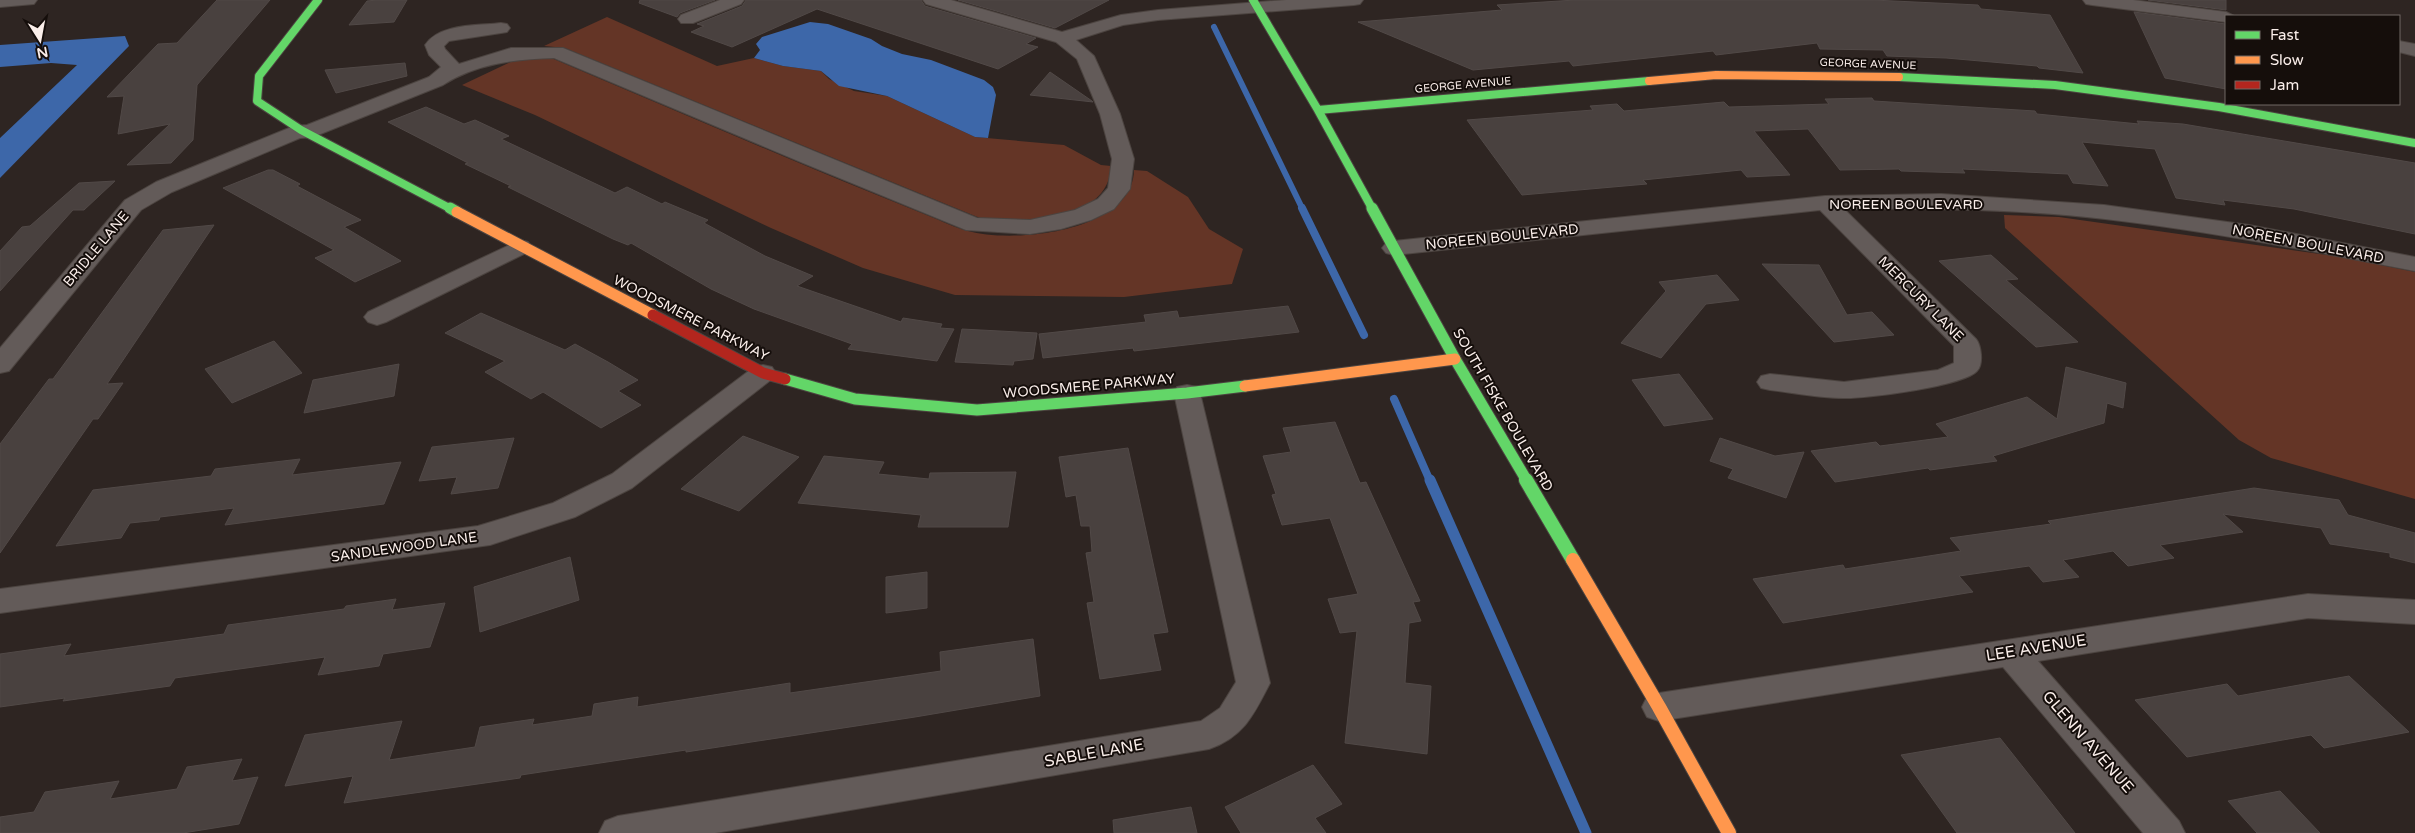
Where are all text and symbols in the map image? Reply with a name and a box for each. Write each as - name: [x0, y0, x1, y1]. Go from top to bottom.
- north arrow: [15, 15, 65, 65]
- legend: [2225, 15, 2400, 105]
- text: Fast: [2270, 26, 2300, 44]
- text: N: [35, 43, 50, 62]
- text: Slow: [2270, 51, 2304, 69]
- street label: GEORGE AVENUE: [1819, 56, 1917, 72]
- street label: GEORGE AVENUE: [1414, 74, 1512, 96]
- text: Jam: [2270, 76, 2299, 94]
- street label: NOREEN BOULEVARD: [1829, 196, 1983, 213]
- street label: BRIDLE LANE: [60, 208, 133, 290]
- street label: NOREEN BOULEVARD: [1425, 220, 1579, 254]
- street label: NOREEN BOULEVARD: [2231, 221, 2385, 267]
- street label: MERCURY LANE: [1875, 253, 1967, 345]
- street label: WOODSMERE PARKWAY: [610, 271, 772, 365]
- street label: SOUTH FISKE BOULEVARD: [1449, 326, 1557, 494]
- street label: WOODSMERE PARKWAY: [1002, 370, 1176, 402]
- street label: SANDLEWOOD LANE: [330, 528, 478, 566]
- street label: LEE AVENUE: [1984, 630, 2088, 666]
- street label: GLENN AVENUE: [2038, 687, 2138, 797]
- street label: SABLE LANE: [1043, 734, 1145, 772]

